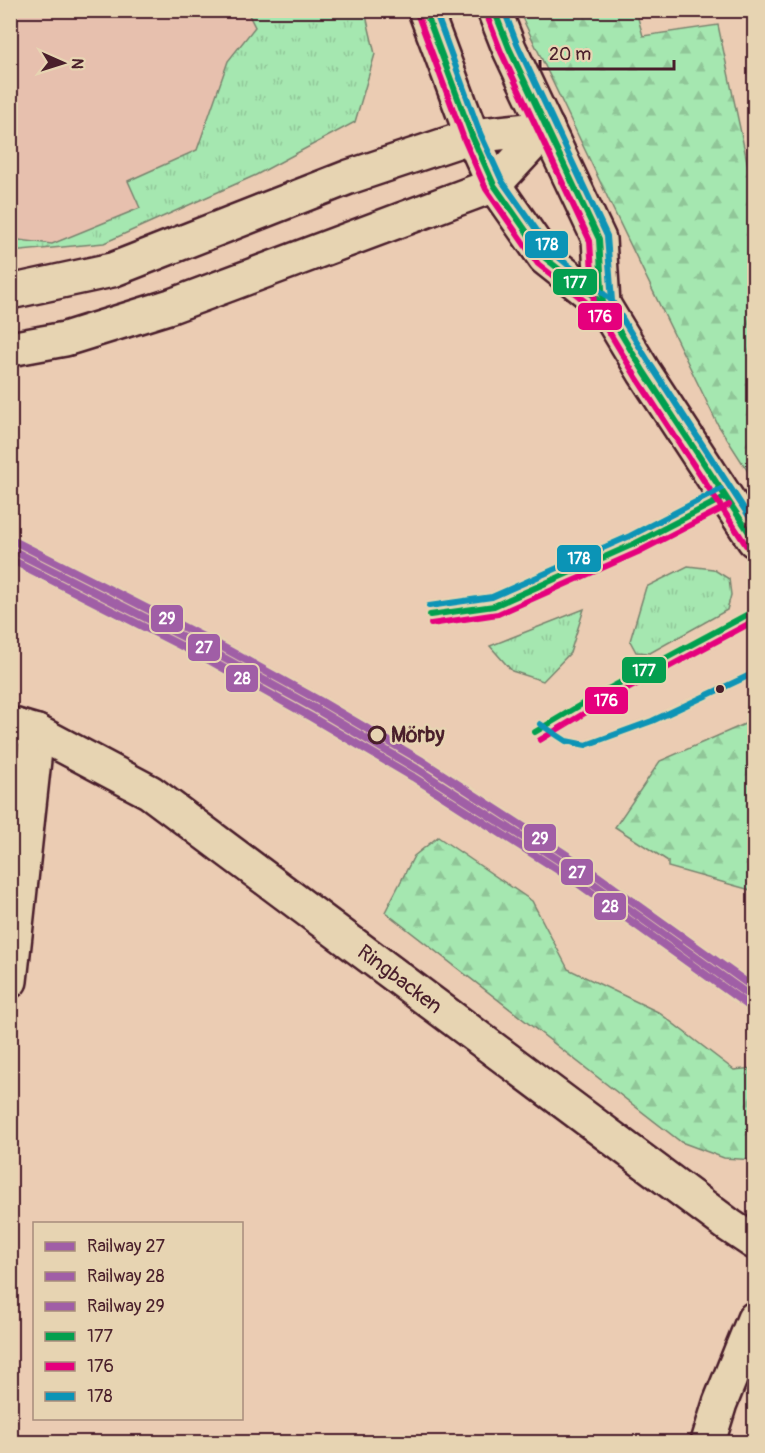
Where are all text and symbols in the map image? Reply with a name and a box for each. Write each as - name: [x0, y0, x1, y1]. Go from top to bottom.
- north arrow: [33, 33, 93, 93]
- scale bar: [540, 33, 674, 71]
- text: 20 m: [549, 43, 591, 66]
- text: N: [67, 58, 87, 70]
- line badge: 178: [524, 230, 569, 259]
- text: 178: [536, 235, 558, 255]
- line badge: 177: [552, 268, 598, 296]
- text: 177: [563, 273, 587, 293]
- line badge: 176: [577, 302, 623, 331]
- text: 176: [588, 307, 612, 327]
- line badge: 178: [556, 544, 602, 573]
- text: 178: [568, 549, 590, 569]
- line badge: 29: [150, 604, 184, 633]
- text: 29: [158, 609, 176, 629]
- line badge: 27: [187, 633, 221, 662]
- text: 27: [195, 638, 213, 658]
- line badge: 177: [621, 656, 667, 684]
- text: 177: [632, 661, 656, 681]
- line badge: 28: [225, 664, 259, 693]
- text: 28: [233, 669, 251, 689]
- unlabelled marker: [714, 683, 726, 695]
- line badge: 176: [584, 686, 629, 715]
- text: 176: [594, 691, 618, 711]
- place label: Mörby: [391, 722, 444, 749]
- marker: Mörby: [368, 726, 386, 744]
- line badge: 29: [523, 823, 557, 852]
- text: 29: [531, 829, 549, 849]
- line badge: 27: [560, 858, 594, 886]
- text: 27: [568, 863, 586, 883]
- line badge: 28: [593, 892, 627, 921]
- text: 28: [601, 897, 619, 917]
- street label: Ringbacken: [352, 939, 448, 1020]
- legend: [33, 1222, 243, 1420]
- text: Railway 27: [87, 1235, 165, 1258]
- text: Railway 28: [87, 1265, 165, 1288]
- text: Railway 29: [87, 1295, 165, 1318]
- text: 177: [87, 1325, 114, 1348]
- text: 176: [87, 1355, 114, 1378]
- text: 178: [87, 1385, 113, 1408]

